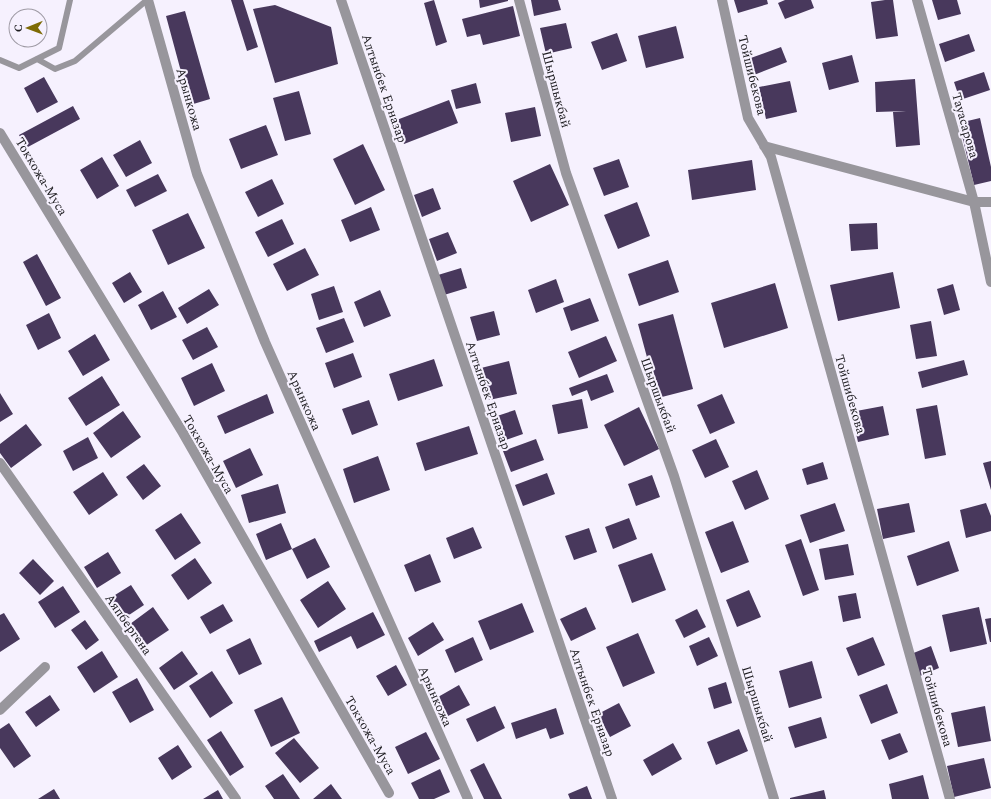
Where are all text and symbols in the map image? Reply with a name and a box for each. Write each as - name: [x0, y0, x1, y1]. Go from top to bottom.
- north arrow: [8, 8, 48, 48]
- text: С: [10, 24, 27, 32]
- street label: Алтынбек Ерназар: [356, 31, 412, 145]
- street label: Тойшибекова: [732, 33, 772, 118]
- street label: Шыршыкбай: [536, 49, 576, 130]
- street label: Арынкожа: [171, 66, 208, 134]
- street label: Тауасарова: [946, 90, 984, 161]
- street label: Токкожа-Муса: [10, 134, 73, 220]
- street label: Алтынбек Ерназар: [460, 338, 516, 452]
- street label: Тойшибекова: [829, 352, 871, 437]
- street label: Шыршыкбай: [635, 355, 681, 436]
- street label: Арынкожа: [282, 367, 327, 434]
- street label: Токкожа-Муса: [177, 411, 239, 498]
- street label: Аяпбергена: [100, 590, 157, 660]
- street label: Алтынбек Ерназар: [564, 645, 620, 759]
- street label: Арынкожа: [413, 663, 458, 730]
- street label: Шыршыкбай: [736, 664, 778, 745]
- street label: Тойшибекова: [916, 665, 958, 750]
- street label: Токкожа-Муса: [339, 692, 401, 779]

